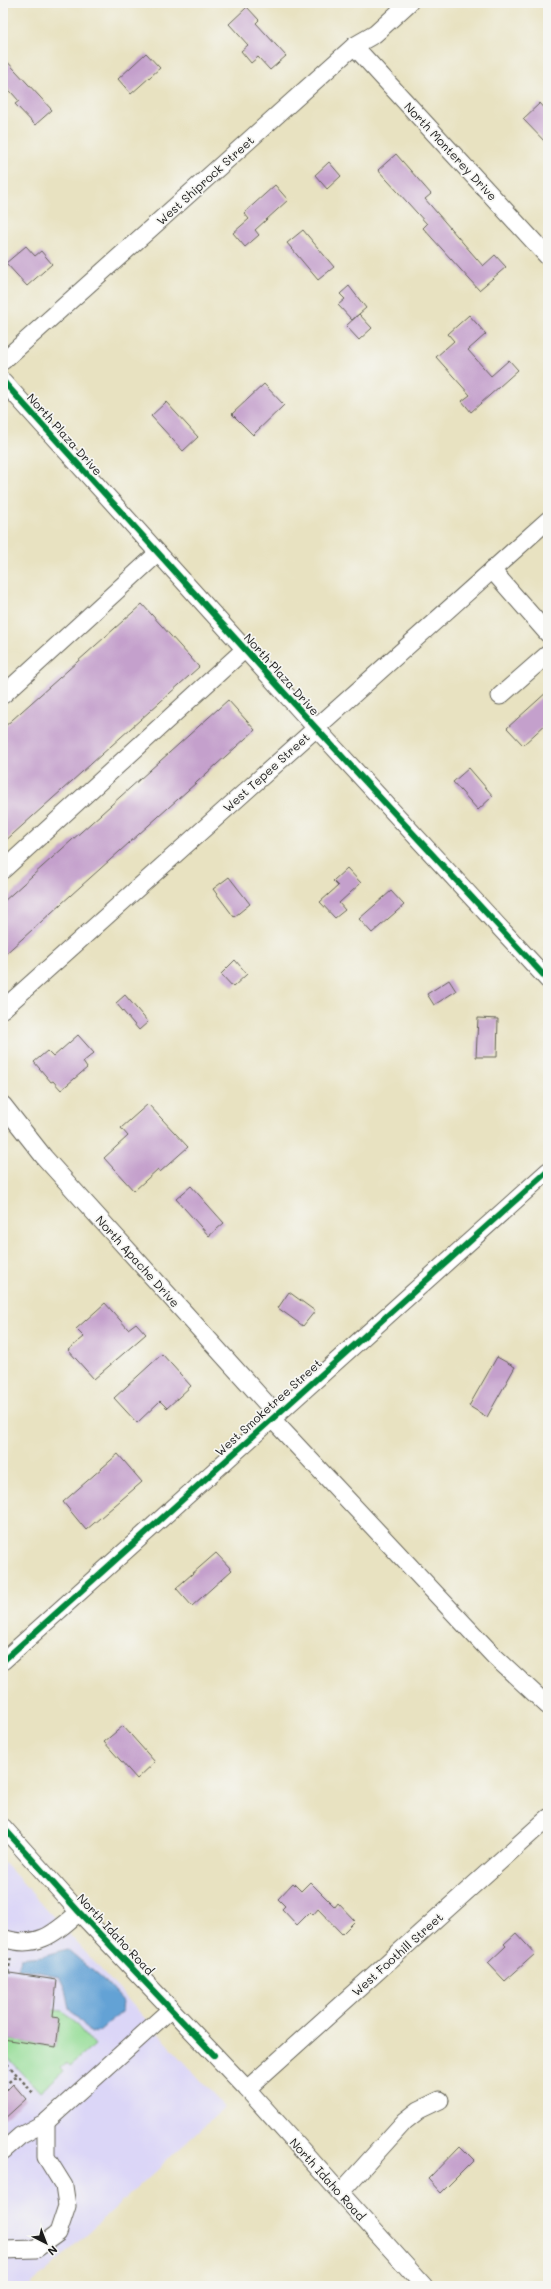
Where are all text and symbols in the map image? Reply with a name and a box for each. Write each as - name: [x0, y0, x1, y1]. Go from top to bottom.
- street label: North Monterey Drive: [401, 98, 501, 204]
- street label: West Shiprock Street: [153, 132, 257, 228]
- street label: North Plaza Drive: [24, 389, 106, 479]
- street label: North Plaza Drive: [241, 629, 323, 719]
- street label: West Tepee Street: [219, 729, 313, 815]
- street label: North Apache Drive: [93, 1212, 183, 1310]
- street label: West Smoketree Street: [211, 1355, 325, 1459]
- street label: North Idaho Road: [74, 1890, 158, 1978]
- street label: West Foothill Street: [348, 1909, 446, 1999]
- street label: North Idaho Road: [287, 2134, 370, 2224]
- north arrow: [26, 2223, 66, 2263]
- text: N: [45, 2242, 61, 2259]

